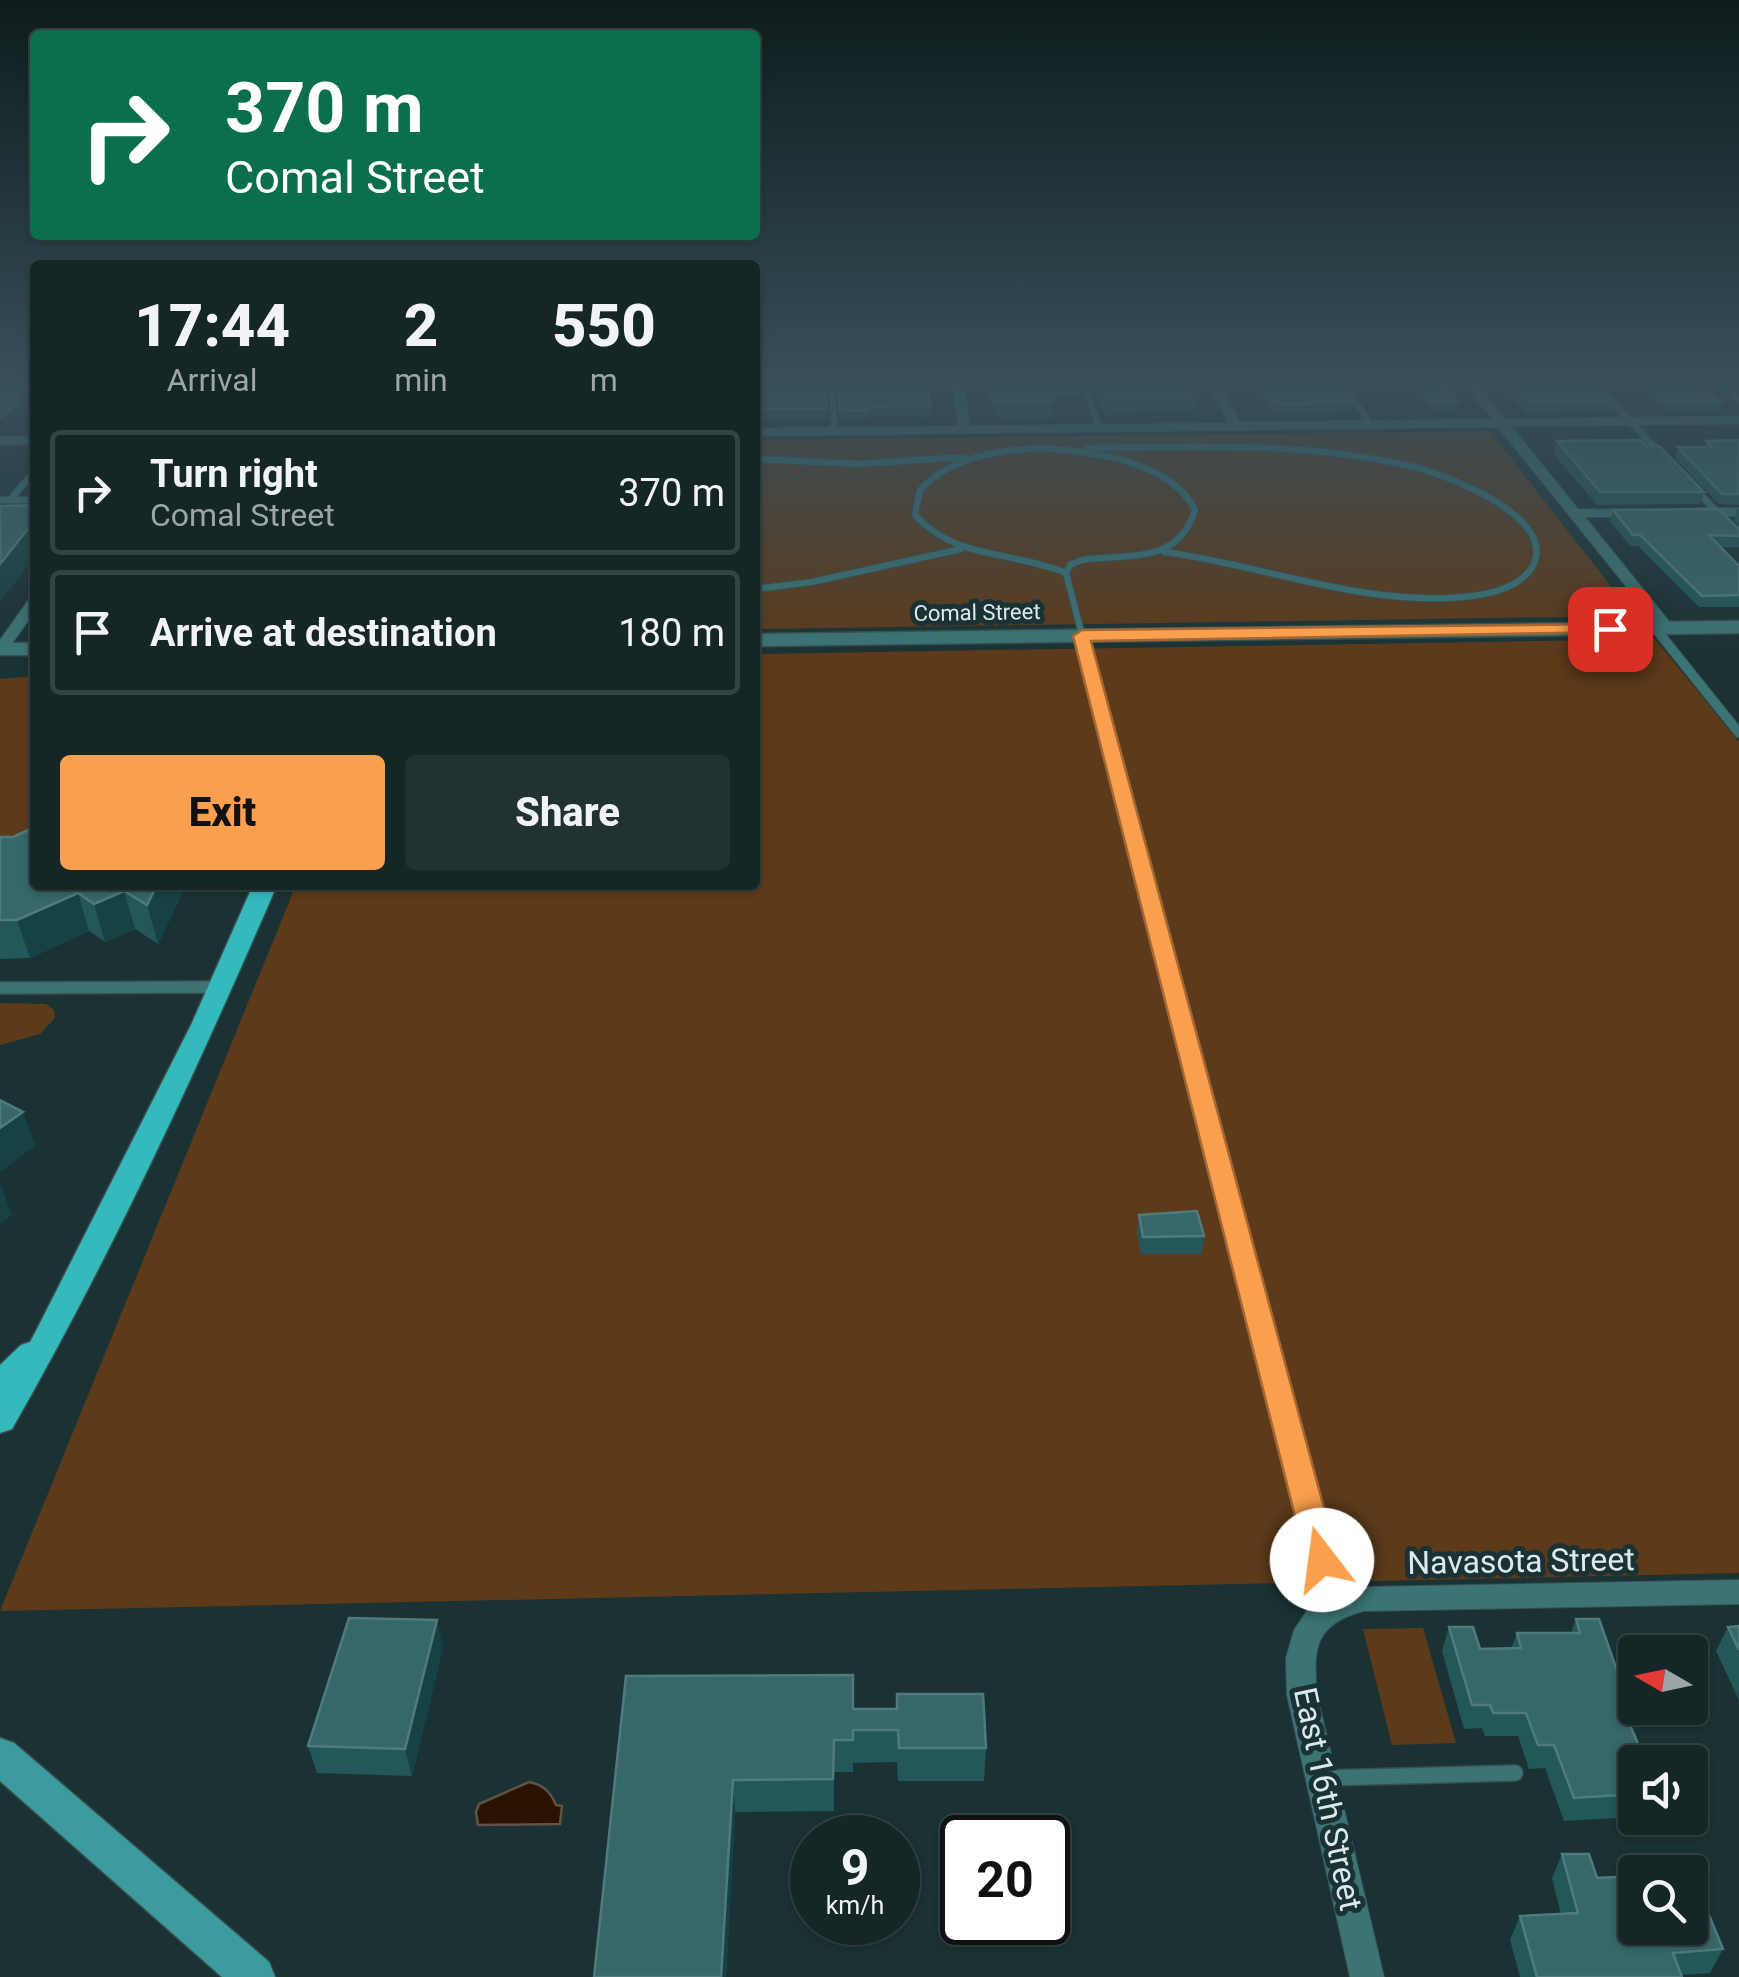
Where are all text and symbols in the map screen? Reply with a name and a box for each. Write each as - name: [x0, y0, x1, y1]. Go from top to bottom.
- text: 370 m: [225, 67, 424, 149]
- icon: right: [60, 70, 190, 200]
- text: Comal Street: [225, 151, 485, 204]
- text: 17:44: [134, 290, 290, 361]
- text: 2: [404, 290, 438, 361]
- text: 550: [552, 290, 656, 361]
- text: Arrival: [167, 361, 258, 399]
- text: min: [394, 361, 448, 399]
- text: m: [590, 361, 618, 399]
- text: Turn right: [150, 452, 318, 496]
- icon: right: [65, 465, 120, 520]
- text: 370 m: [618, 471, 725, 515]
- text: Comal Street: [150, 496, 335, 534]
- pin: [1568, 587, 1653, 672]
- street label: Comal Street: [913, 599, 1041, 626]
- icon: arrive: [1583, 602, 1638, 657]
- icon: arrive: [65, 605, 120, 660]
- text: Arrive at destination: [150, 611, 497, 655]
- text: 180 m: [618, 611, 725, 655]
- button: Exit: [60, 755, 385, 870]
- button: Share: [405, 755, 730, 870]
- position arrow: [1270, 1508, 1374, 1612]
- street label: Navasota Street: [1407, 1540, 1635, 1582]
- north arrow: [1618, 1635, 1708, 1725]
- map controls: [1618, 1635, 1708, 1945]
- street label: East 16th Street: [1286, 1684, 1370, 1914]
- button: sound: [1618, 1745, 1708, 1835]
- speed limit sign: 20: [940, 1815, 1070, 1945]
- text: 9: [841, 1839, 869, 1897]
- button: search: [1618, 1855, 1708, 1945]
- text: km/h: [826, 1891, 884, 1920]

